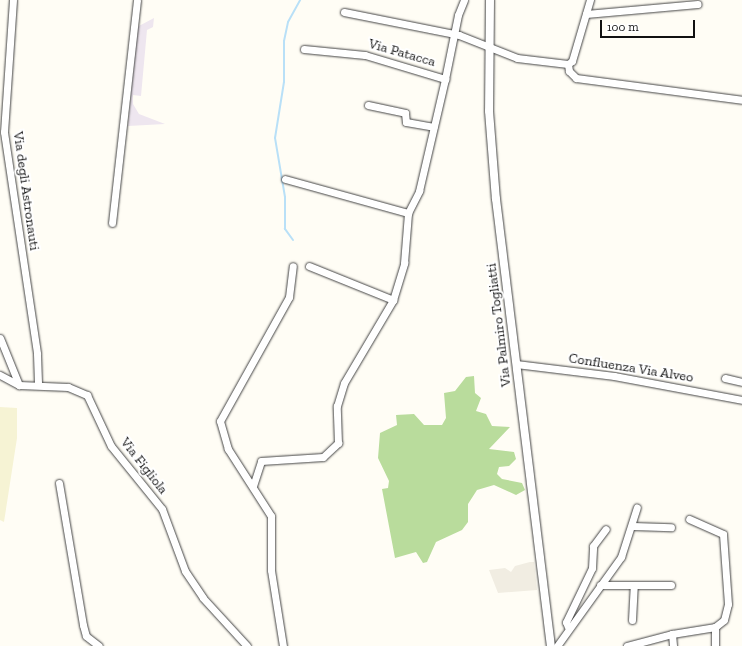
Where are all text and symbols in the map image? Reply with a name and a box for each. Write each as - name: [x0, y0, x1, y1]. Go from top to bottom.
- scale bar: [602, 12, 697, 38]
- text: 100 m: [607, 20, 639, 34]
- street label: Via Patacca: [367, 35, 437, 71]
- street label: Via degli Astronauti: [9, 130, 43, 252]
- street label: Via Palmiro Togliatti: [483, 262, 515, 388]
- street label: Confluenza Via Alveo: [567, 350, 695, 386]
- street label: Via Figliola: [117, 434, 171, 498]

